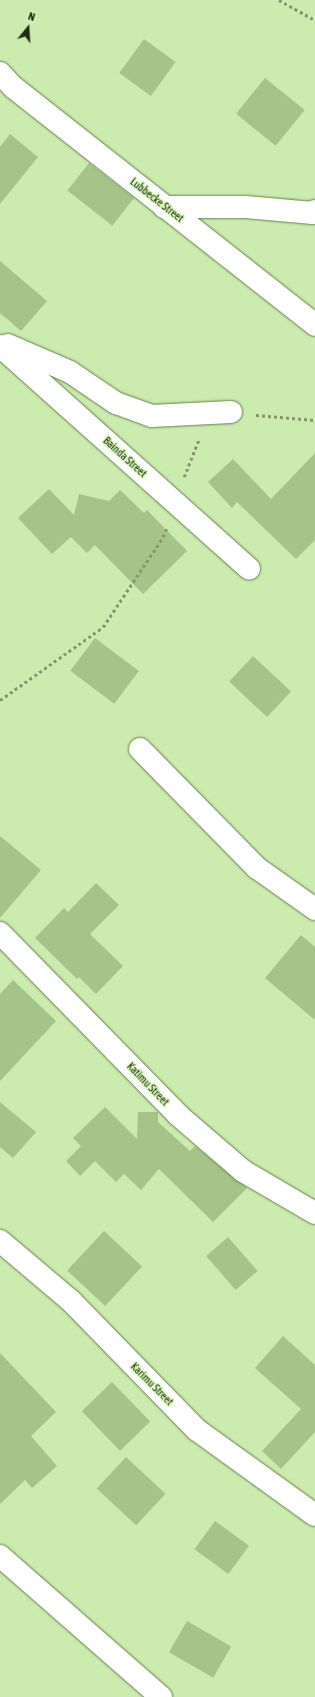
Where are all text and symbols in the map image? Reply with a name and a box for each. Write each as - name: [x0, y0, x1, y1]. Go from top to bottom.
- north arrow: [8, 8, 48, 48]
- text: N: [27, 10, 37, 23]
- street label: Lubbecke Street: [128, 175, 186, 225]
- street label: Bainda Street: [100, 434, 150, 480]
- street label: Katimu Street: [124, 1060, 172, 1108]
- street label: Karimu Street: [128, 1360, 176, 1408]

